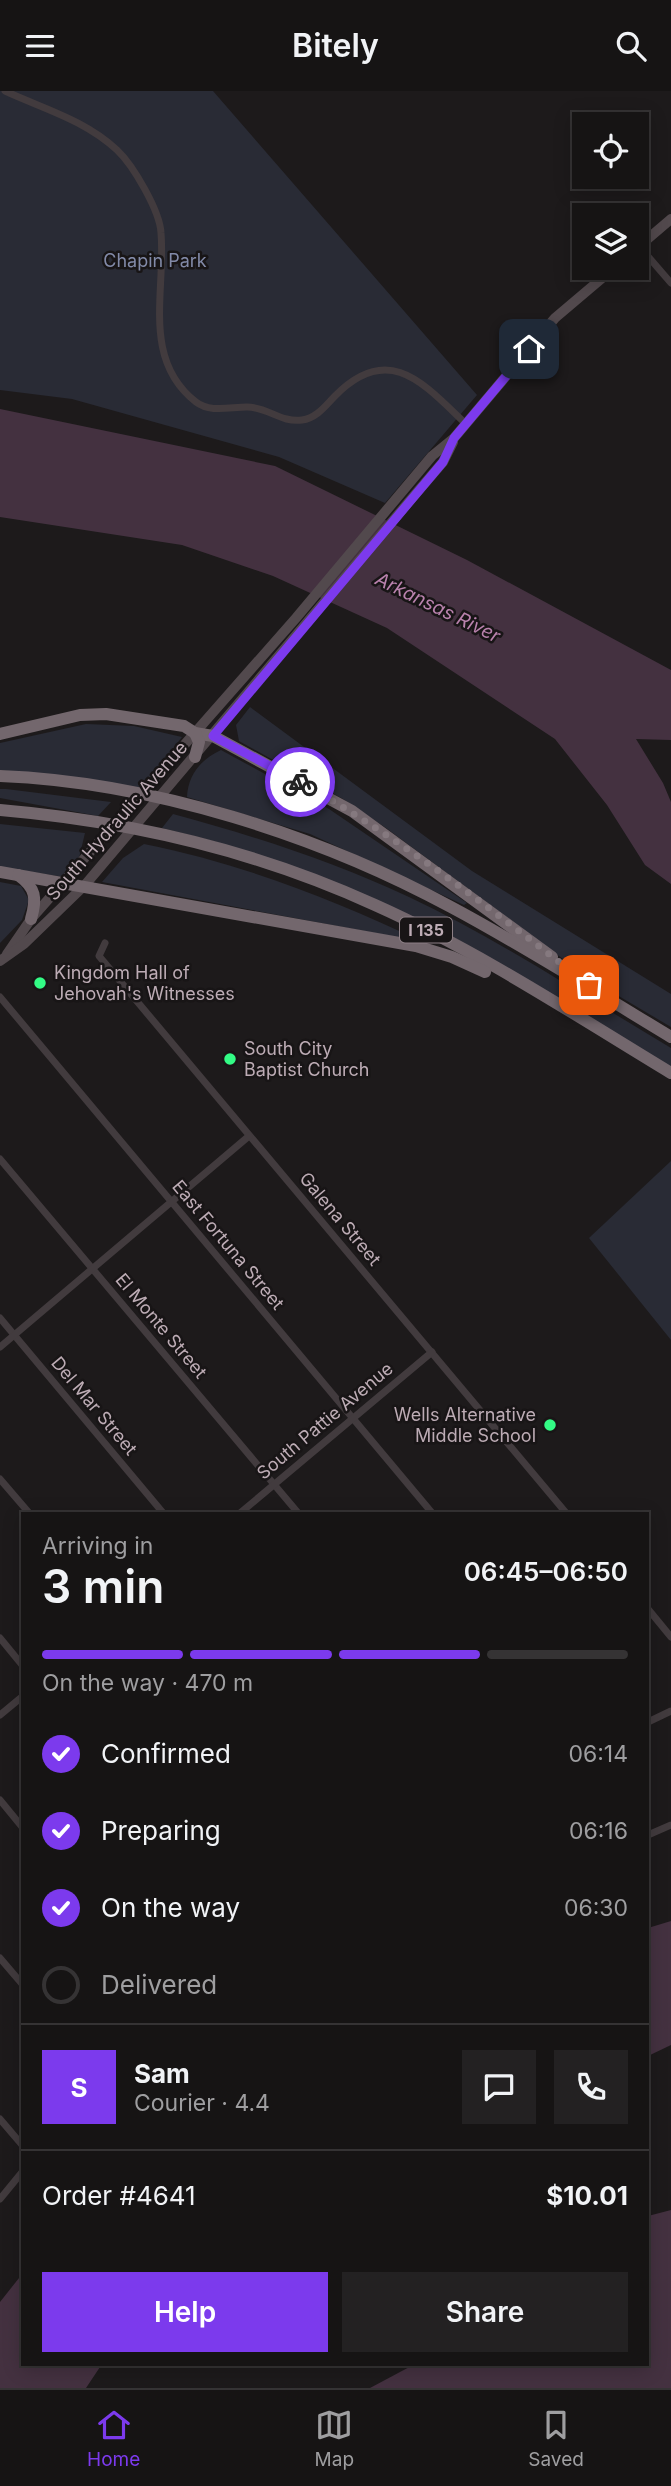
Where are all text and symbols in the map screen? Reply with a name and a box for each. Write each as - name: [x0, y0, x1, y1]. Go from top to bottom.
- text: Bitely: [292, 26, 379, 65]
- icon: menu: [21, 27, 59, 65]
- icon: search: [612, 27, 650, 65]
- map controls: [572, 112, 649, 280]
- button: locate: [572, 112, 649, 189]
- button: layers: [572, 203, 649, 280]
- park label: Chapin Park: [103, 250, 207, 271]
- pin: [499, 319, 559, 379]
- icon: home: [510, 330, 548, 368]
- water label: Arkansas River: [371, 567, 505, 648]
- street label: South Hydraulic Avenue: [42, 737, 191, 904]
- courier: [265, 747, 335, 817]
- icon: bike: [281, 763, 319, 801]
- road number: I 135: [400, 917, 452, 943]
- pin: [559, 955, 619, 1015]
- place label: Kingdom Hall of Jehovah's Witnesses: [54, 962, 235, 1004]
- icon: bag: [570, 966, 608, 1004]
- marker: Kingdom Hall of Jehovah's Witnesses: [32, 975, 48, 991]
- place label: South City Baptist Church: [244, 1038, 369, 1080]
- marker: South City Baptist Church: [222, 1051, 238, 1067]
- street label: Galena Street: [295, 1168, 385, 1270]
- street label: East Fortuna Street: [168, 1176, 289, 1314]
- street label: El Monte Street: [112, 1269, 211, 1382]
- street label: Del Mar Street: [47, 1352, 142, 1459]
- street label: South Pattie Avenue: [253, 1358, 397, 1484]
- place label: Wells Alternative Middle School: [394, 1404, 536, 1446]
- marker: Wells Alternative Middle School: [542, 1417, 558, 1433]
- text: Arriving in: [42, 1532, 153, 1560]
- text: 06:45–06:50: [464, 1556, 628, 1587]
- text: 3 min: [42, 1558, 164, 1614]
- text: On the way · 470 m: [42, 1669, 253, 1697]
- icon: check: [42, 1735, 80, 1773]
- text: Confirmed: [101, 1738, 231, 1769]
- text: 06:14: [568, 1740, 628, 1768]
- icon: check: [42, 1812, 80, 1850]
- text: Preparing: [101, 1815, 221, 1846]
- text: 06:16: [569, 1817, 628, 1845]
- icon: check: [42, 1889, 80, 1927]
- text: On the way: [101, 1892, 240, 1923]
- text: 06:30: [564, 1894, 628, 1922]
- text: Delivered: [101, 1969, 217, 2000]
- button: chat: [462, 2050, 536, 2124]
- button: phone: [554, 2050, 628, 2124]
- text: Sam: [134, 2058, 190, 2089]
- text: S: [70, 2072, 88, 2103]
- text: Courier · 4.4: [134, 2089, 270, 2117]
- text: Order #4641: [42, 2180, 196, 2211]
- text: $10.01: [546, 2180, 628, 2211]
- button: Help: [42, 2272, 328, 2352]
- button: Share: [342, 2272, 628, 2352]
- tab: Home: [87, 2406, 140, 2471]
- tab: Map: [315, 2406, 354, 2471]
- tab: Saved: [528, 2406, 584, 2471]

